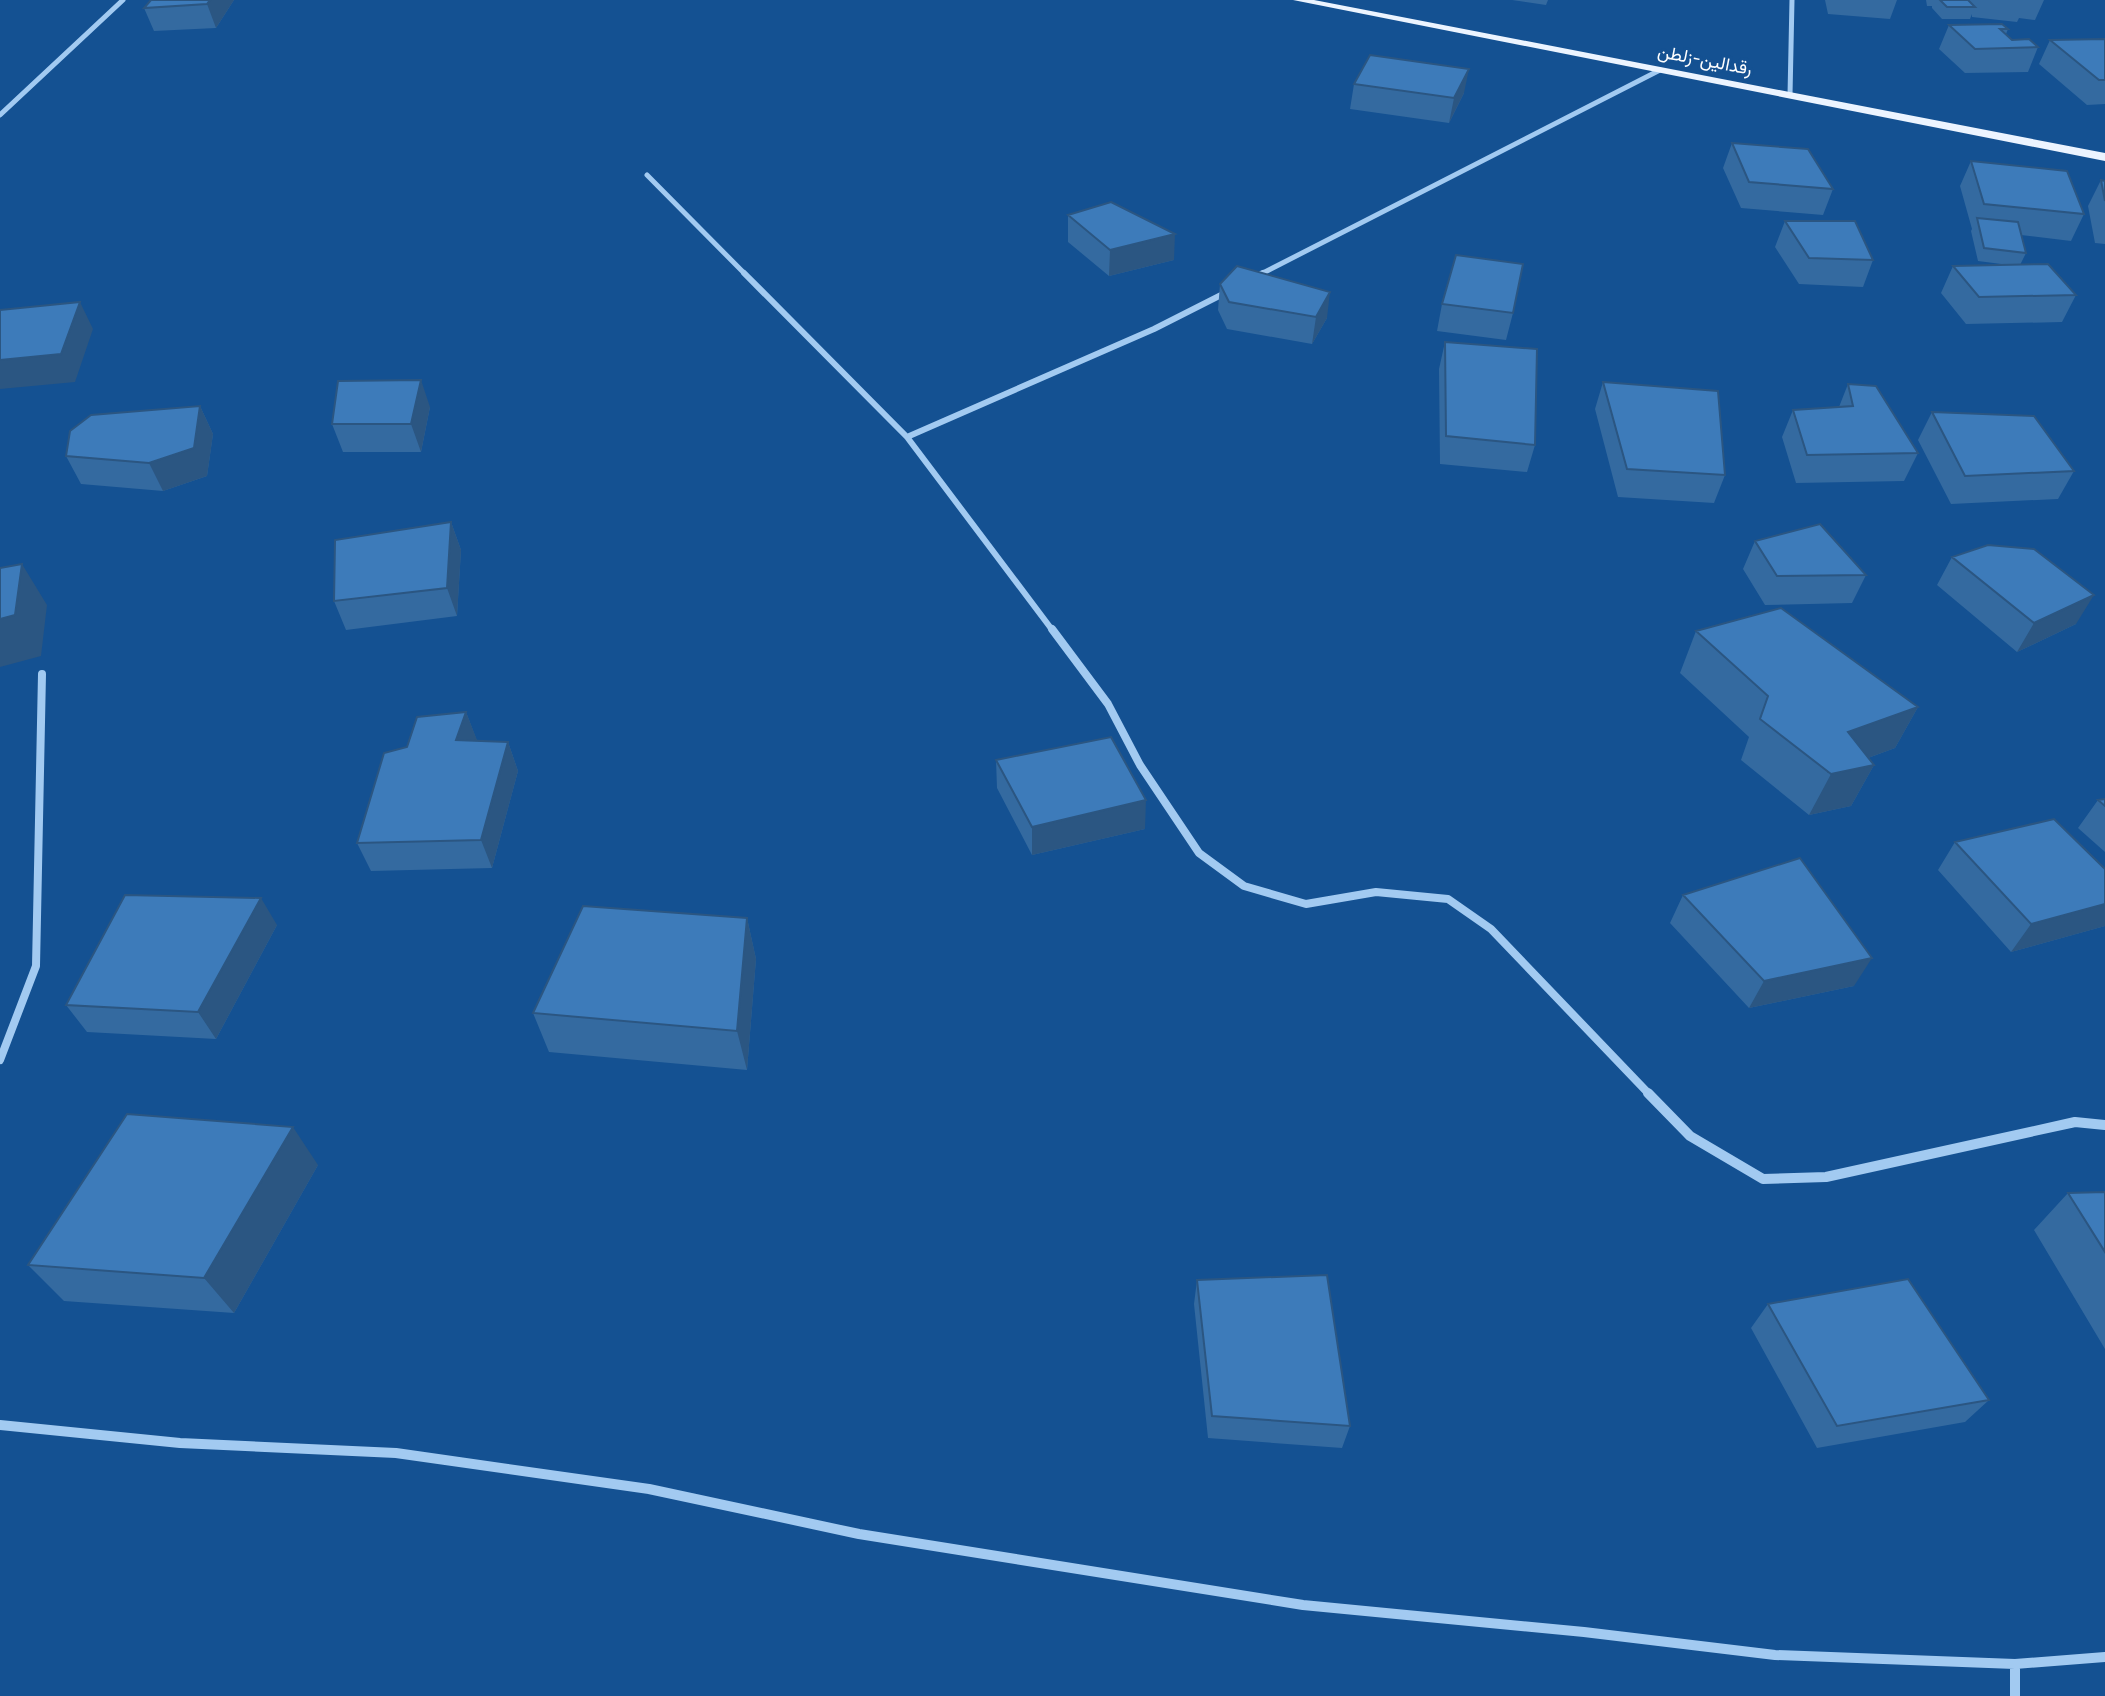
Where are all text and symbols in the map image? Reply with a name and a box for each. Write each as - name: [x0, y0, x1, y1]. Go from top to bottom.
- street label: رقدالين-زلطن: [1656, 40, 1754, 80]

